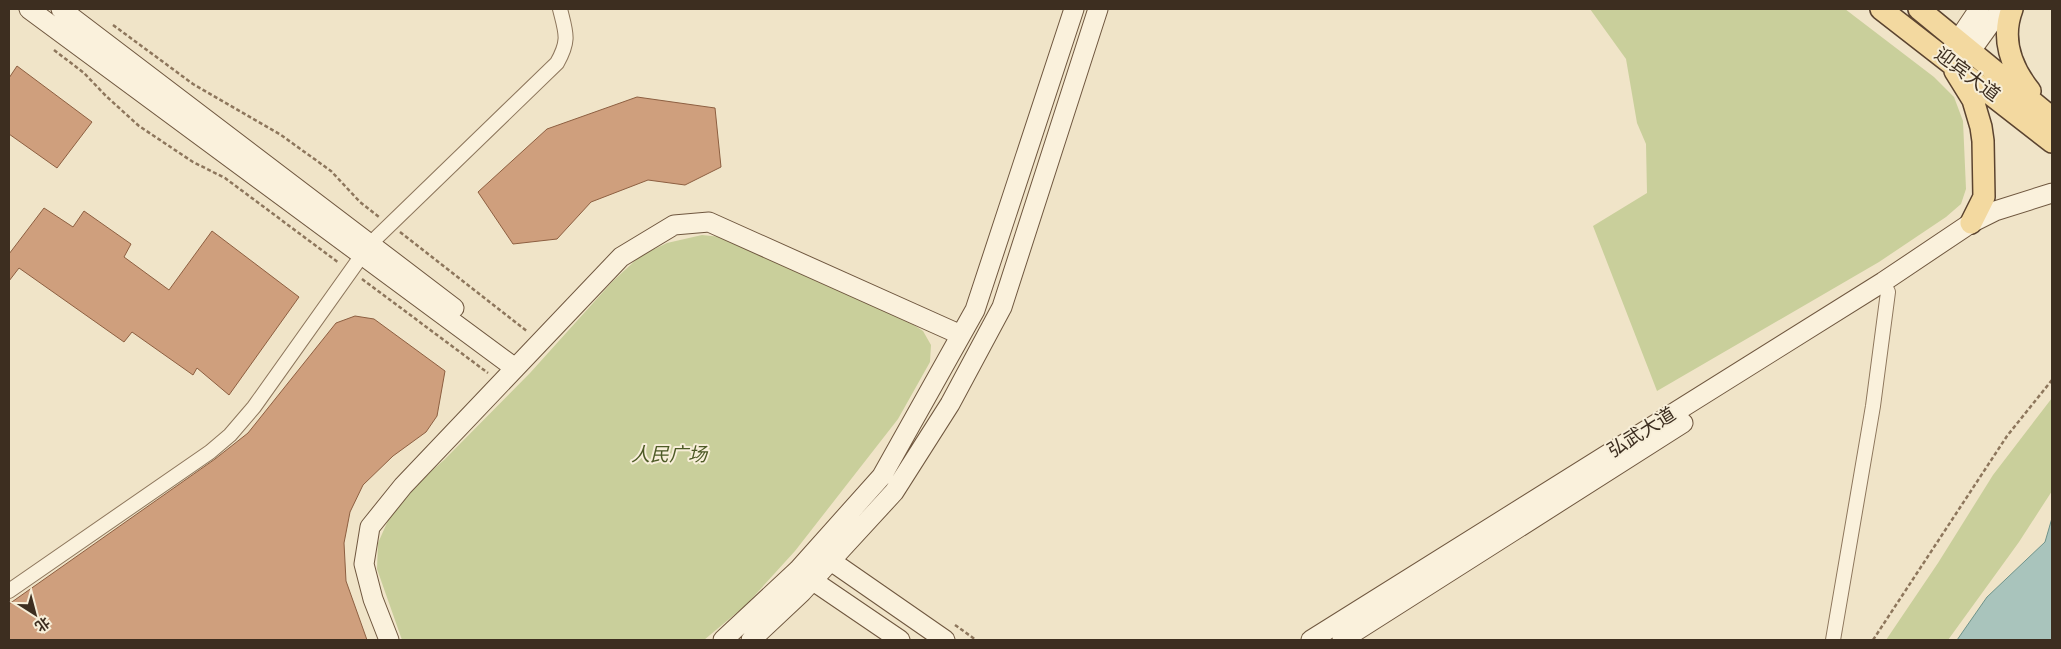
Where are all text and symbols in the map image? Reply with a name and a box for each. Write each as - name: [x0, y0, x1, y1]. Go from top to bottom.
- street label: 迎宾大道: [1928, 41, 2006, 109]
- street label: 弘武大道: [1602, 401, 1682, 465]
- park label: 人民广场: [631, 441, 709, 470]
- north arrow: [10, 589, 60, 639]
- text: 北: [31, 612, 54, 637]

